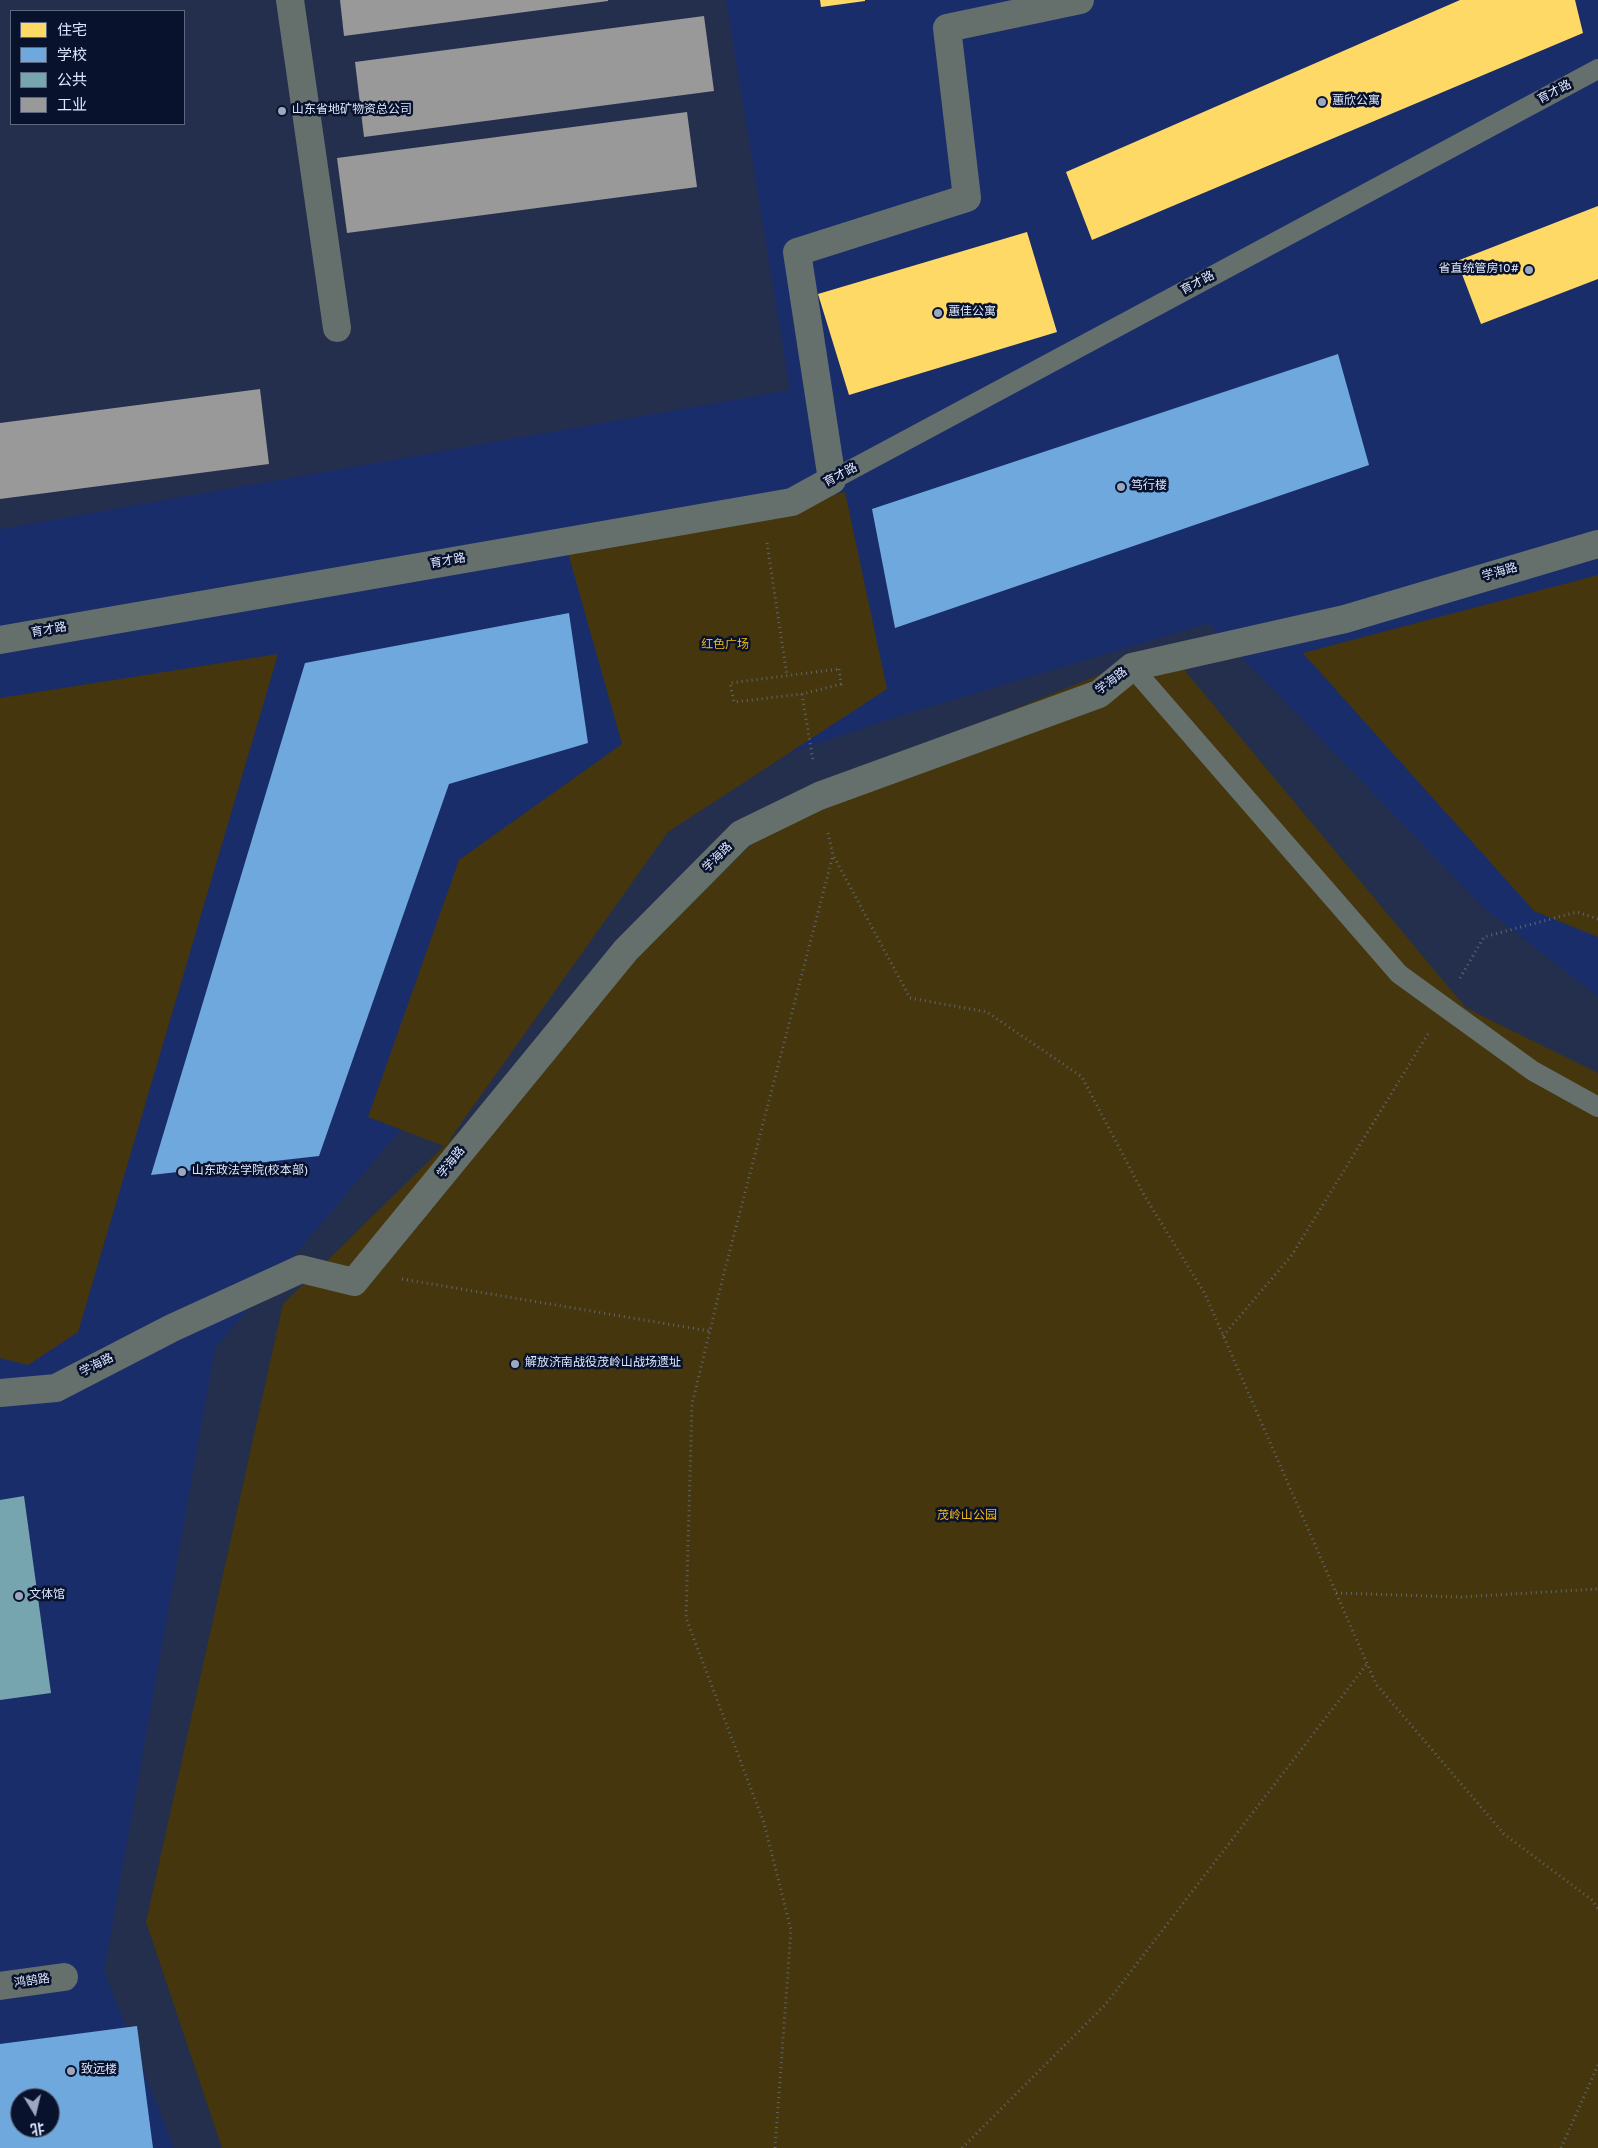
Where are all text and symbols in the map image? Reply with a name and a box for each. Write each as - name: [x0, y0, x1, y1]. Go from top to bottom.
- legend: [10, 10, 185, 125]
- text: 住宅: [57, 22, 87, 41]
- text: 学校: [57, 47, 87, 66]
- text: 公共: [57, 72, 87, 91]
- street label: 育才路: [1536, 78, 1574, 108]
- place label: 蕙欣公寓: [1332, 95, 1380, 109]
- marker: 蕙欣公寓: [1316, 96, 1328, 108]
- text: 工业: [57, 97, 87, 116]
- place label: 山东省地矿物资总公司: [292, 104, 412, 118]
- marker: 山东省地矿物资总公司: [276, 105, 288, 117]
- place label: 省直统管房10#: [1439, 263, 1519, 277]
- marker: 省直统管房10#: [1523, 264, 1535, 276]
- street label: 育才路: [1179, 269, 1217, 299]
- place label: 蕙佳公寓: [948, 306, 996, 320]
- marker: 蕙佳公寓: [932, 307, 944, 319]
- street label: 育才路: [822, 461, 860, 491]
- place label: 笃行楼: [1131, 480, 1167, 494]
- marker: 笃行楼: [1115, 481, 1127, 493]
- street label: 育才路: [429, 552, 467, 572]
- street label: 学海路: [1481, 561, 1519, 585]
- street label: 育才路: [30, 621, 68, 641]
- park label: 红色广场: [701, 639, 749, 653]
- street label: 学海路: [1093, 665, 1131, 699]
- street label: 学海路: [700, 840, 736, 876]
- street label: 学海路: [435, 1144, 469, 1182]
- place label: 山东政法学院(校本部): [192, 1165, 308, 1179]
- marker: 山东政法学院(校本部): [176, 1166, 188, 1178]
- street label: 学海路: [78, 1351, 116, 1381]
- place label: 解放济南战役茂岭山战场遗址: [525, 1357, 681, 1371]
- marker: 解放济南战役茂岭山战场遗址: [509, 1358, 521, 1370]
- park label: 茂岭山公园: [937, 1510, 997, 1524]
- place label: 文体馆: [29, 1589, 65, 1603]
- marker: 文体馆: [13, 1590, 25, 1602]
- street label: 鸿鹄路: [13, 1972, 51, 1992]
- place label: 致远楼: [81, 2064, 117, 2078]
- marker: 致远楼: [65, 2065, 77, 2077]
- north arrow: [10, 2088, 60, 2138]
- text: 北: [29, 2118, 46, 2137]

